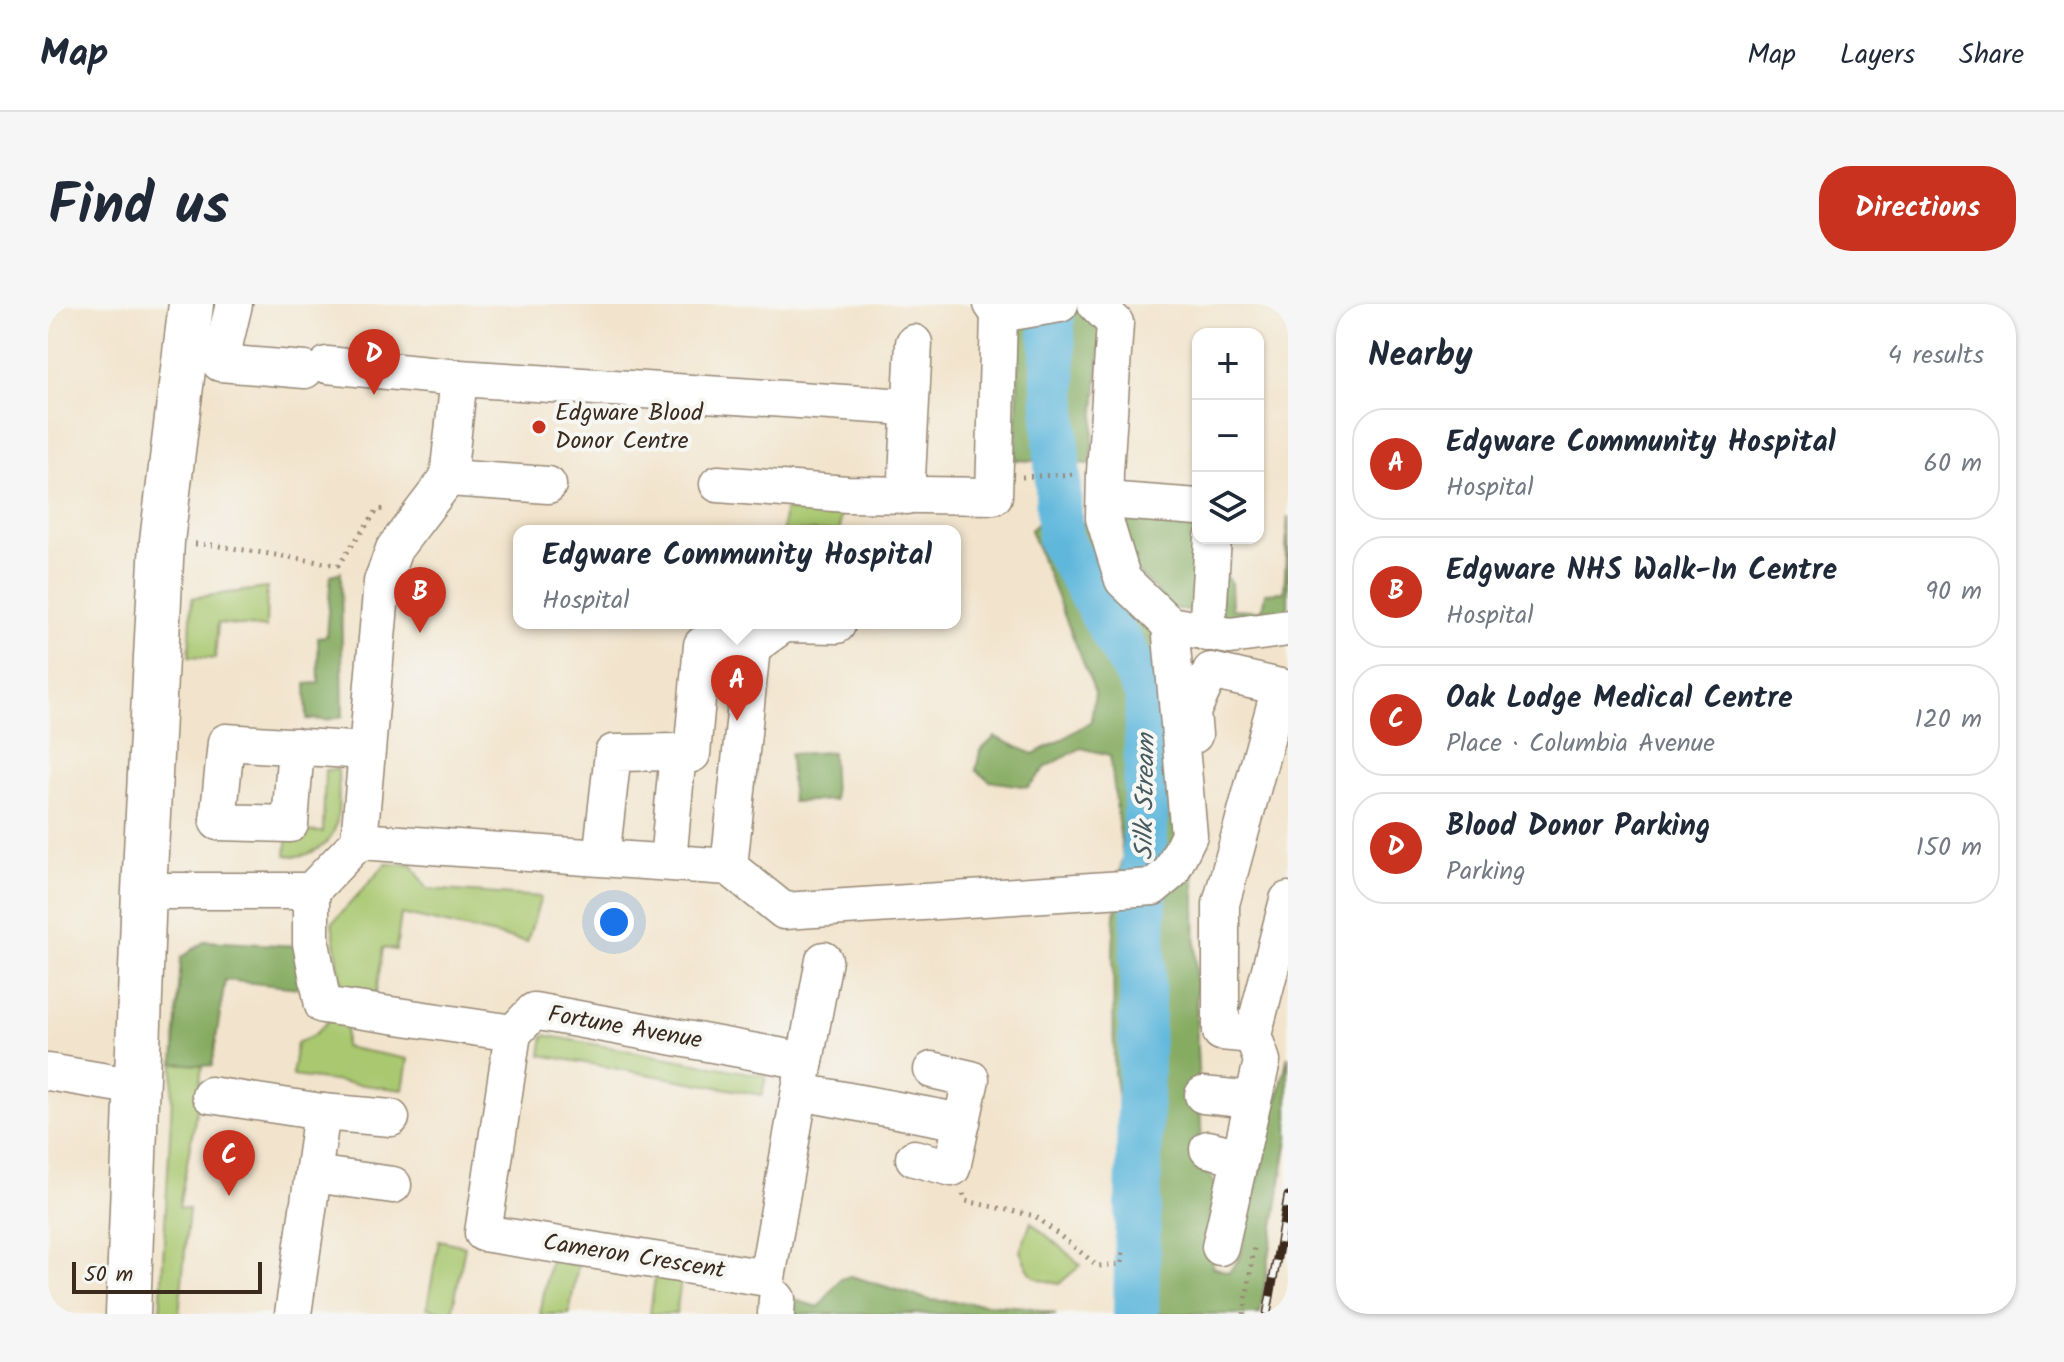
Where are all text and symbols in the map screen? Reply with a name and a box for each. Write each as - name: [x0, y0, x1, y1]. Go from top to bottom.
- text: Map: [40, 25, 109, 85]
- text: Map: [1747, 33, 1796, 78]
- text: Layers: [1840, 33, 1915, 78]
- text: Share: [1959, 33, 2024, 78]
- text: Find us: [48, 163, 229, 253]
- button: Directions: [1819, 166, 2016, 251]
- map controls: [1192, 328, 1264, 544]
- button: +: [1192, 328, 1264, 400]
- pin: D: [348, 329, 400, 395]
- text: Nearby: [1368, 329, 1473, 383]
- text: 4 results: [1888, 335, 1984, 377]
- place label: Edgware Blood Donor Centre: [555, 394, 704, 461]
- button: −: [1192, 400, 1264, 472]
- marker: Edgware Blood Donor Centre: [530, 418, 548, 436]
- text: Edgware Community Hospital: [1446, 419, 1836, 467]
- text: A: [1388, 443, 1404, 485]
- text: 60 m: [1923, 443, 1982, 485]
- text: Hospital: [1446, 467, 1534, 509]
- button: layers: [1192, 472, 1264, 544]
- popup: [513, 525, 961, 629]
- text: Edgware Community Hospital: [542, 532, 932, 580]
- text: Edgware NHS Walk-In Centre: [1446, 547, 1837, 595]
- pin: B: [394, 567, 446, 633]
- text: B: [1388, 571, 1404, 613]
- text: 90 m: [1925, 571, 1982, 613]
- text: Hospital: [542, 580, 630, 622]
- text: Hospital: [1446, 595, 1534, 637]
- pin: A: [711, 655, 763, 721]
- text: Oak Lodge Medical Centre: [1446, 675, 1793, 723]
- text: C: [1388, 699, 1404, 741]
- text: 120 m: [1915, 699, 1982, 741]
- text: Place · Columbia Avenue: [1446, 723, 1715, 765]
- water label: Silk Stream: [1124, 731, 1168, 860]
- text: Blood Donor Parking: [1446, 803, 1710, 851]
- text: D: [1387, 827, 1405, 869]
- text: 150 m: [1916, 827, 1982, 869]
- text: Parking: [1446, 851, 1526, 893]
- your location: [594, 902, 634, 942]
- street label: Fortune Avenue: [545, 995, 705, 1061]
- pin: C: [203, 1130, 255, 1196]
- street label: Cameron Crescent: [540, 1223, 728, 1291]
- scale bar: [72, 1258, 262, 1294]
- text: 50 m: [84, 1258, 133, 1293]

